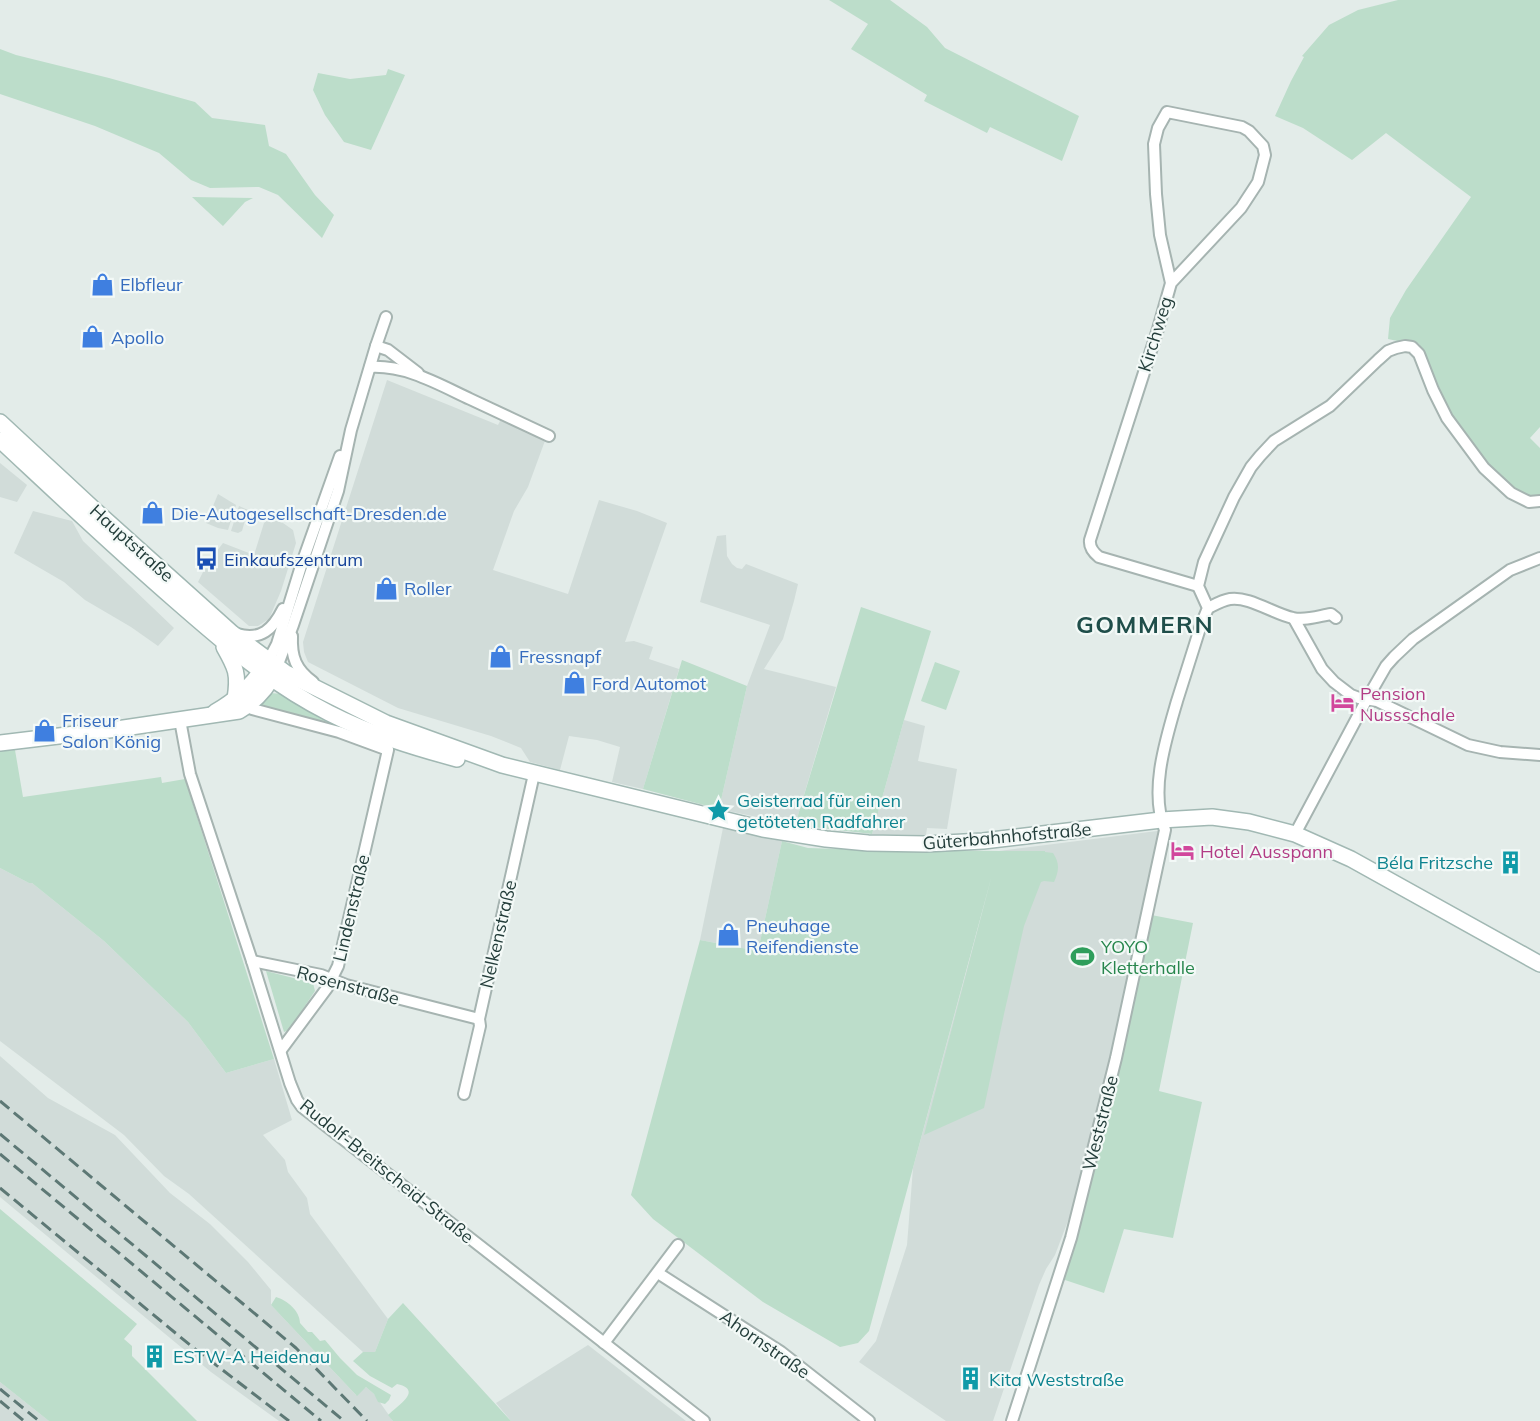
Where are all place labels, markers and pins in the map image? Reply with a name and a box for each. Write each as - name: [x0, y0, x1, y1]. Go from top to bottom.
- shop icon: Elbfleur: [89, 271, 115, 297]
- place label: Elbfleur: [120, 273, 183, 296]
- shop icon: Apollo: [80, 324, 106, 350]
- place label: Apollo: [111, 326, 164, 349]
- shop icon: Die-Autogesellschaft-Dresden.de: [140, 500, 166, 526]
- place label: Die-Autogesellschaft-Dresden.de: [171, 502, 447, 525]
- bus stop icon: Einkaufszentrum: [193, 546, 219, 572]
- place label: Einkaufszentrum: [224, 548, 363, 571]
- shop icon: Roller: [373, 575, 399, 601]
- place label: Roller: [404, 577, 452, 600]
- shop icon: Fressnapf: [488, 643, 514, 669]
- place label: Fressnapf: [519, 645, 602, 668]
- shop icon: Ford Automot: [561, 670, 587, 696]
- place label: Ford Automot: [592, 672, 706, 695]
- place label: Pension Nussschale: [1360, 682, 1455, 726]
- hotel icon: Pension Nussschale: [1329, 690, 1355, 716]
- place label: Friseur Salon König: [62, 709, 161, 753]
- shop icon: Friseur Salon König: [31, 717, 57, 743]
- place label: Geisterrad für einen getöteten Radfahrer: [737, 789, 906, 833]
- place icon: Geisterrad für einen getöteten Radfahrer: [706, 797, 732, 823]
- hotel icon: Hotel Ausspann: [1169, 838, 1195, 864]
- place label: Hotel Ausspann: [1200, 840, 1333, 863]
- building icon: Béla Fritzsche: [1498, 849, 1524, 875]
- place label: Béla Fritzsche: [1377, 851, 1493, 874]
- place label: Pneuhage Reifendienste: [746, 914, 859, 958]
- shop icon: Pneuhage Reifendienste: [715, 922, 741, 948]
- place label: YOYO Kletterhalle: [1100, 935, 1195, 979]
- sports icon: YOYO Kletterhalle: [1070, 943, 1096, 969]
- building icon: ESTW-A Heidenau: [142, 1343, 168, 1369]
- place label: ESTW-A Heidenau: [173, 1345, 330, 1368]
- building icon: Kita Weststraße: [958, 1366, 984, 1392]
- place label: Kita Weststraße: [989, 1368, 1124, 1391]

